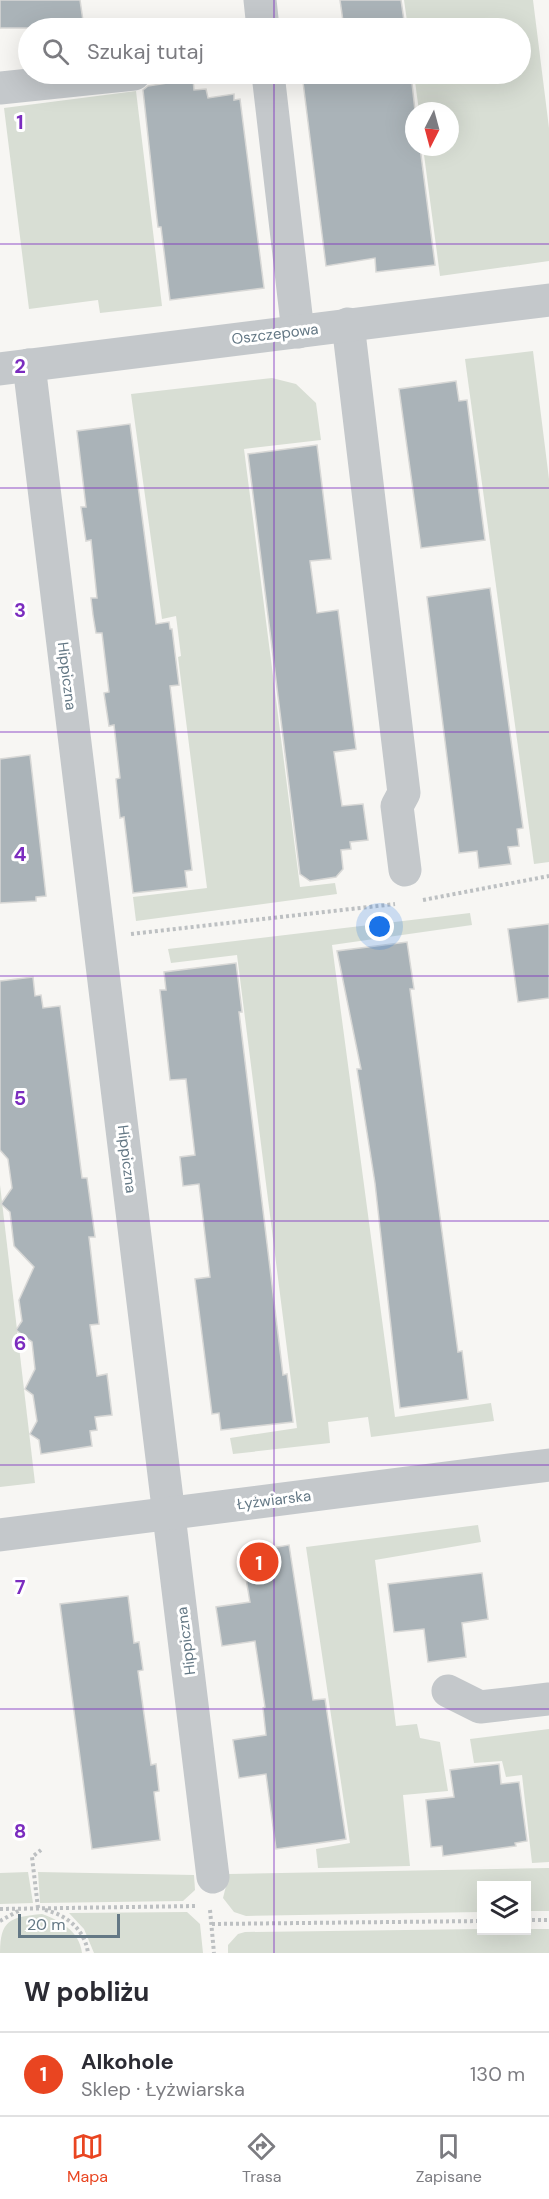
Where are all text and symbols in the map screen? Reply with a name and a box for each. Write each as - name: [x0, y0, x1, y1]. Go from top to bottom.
- search box: [18, 18, 531, 84]
- icon: search: [39, 35, 72, 68]
- text: Szukaj tutaj: [87, 37, 204, 66]
- north arrow: [405, 102, 459, 156]
- text: 1: [16, 109, 24, 135]
- street label: Oszczepowa: [230, 319, 320, 349]
- text: 2: [14, 353, 26, 379]
- text: 3: [14, 597, 26, 623]
- street label: Hippiczna: [53, 641, 81, 711]
- text: 4: [14, 841, 27, 867]
- your location: [365, 912, 394, 941]
- text: 5: [14, 1085, 26, 1111]
- street label: Hippiczna: [113, 1124, 141, 1194]
- text: 6: [14, 1330, 26, 1356]
- street label: Łyżwiarska: [236, 1486, 312, 1514]
- pin: 1: [240, 1540, 278, 1584]
- text: 7: [15, 1574, 26, 1600]
- street label: Hippiczna: [172, 1606, 200, 1676]
- text: 8: [14, 1818, 26, 1844]
- map controls: [477, 1881, 531, 1935]
- button: layers: [477, 1881, 531, 1935]
- scale bar: [18, 1911, 120, 1938]
- text: 20 m: [27, 1914, 66, 1935]
- text: W pobliżu: [24, 1975, 149, 2009]
- text: Alkohole: [81, 2047, 174, 2076]
- text: 1: [40, 2061, 47, 2087]
- text: 130 m: [470, 2061, 525, 2087]
- text: Sklep · Łyżwiarska: [81, 2076, 245, 2102]
- tab: Mapa: [67, 2130, 108, 2187]
- tab: Trasa: [242, 2130, 282, 2187]
- tab: Zapisane: [416, 2130, 482, 2187]

